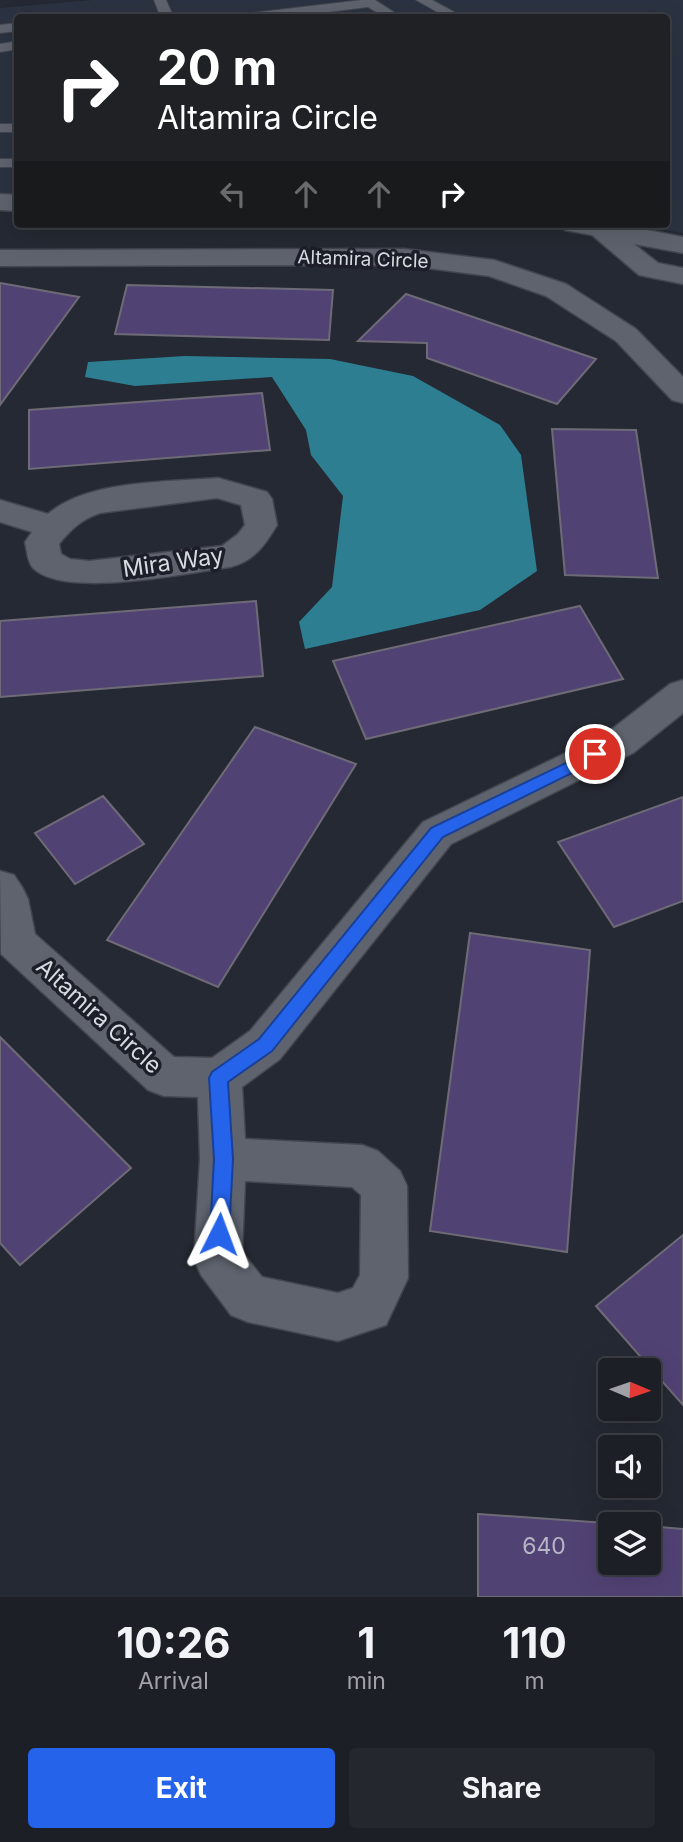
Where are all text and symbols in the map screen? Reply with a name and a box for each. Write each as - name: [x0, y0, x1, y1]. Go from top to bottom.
- text: 20 m: [157, 38, 277, 97]
- icon: right: [42, 42, 133, 133]
- text: Altamira Circle: [157, 98, 378, 137]
- icon: left: [214, 175, 252, 213]
- icon: ahead: [287, 175, 325, 213]
- icon: ahead: [360, 175, 398, 213]
- icon: right: [433, 175, 471, 213]
- street label: Altamira Circle: [297, 245, 429, 273]
- street label: Mira Way: [121, 541, 225, 583]
- pin: [565, 724, 625, 784]
- icon: arrive: [576, 735, 614, 773]
- street label: Altamira Circle: [31, 952, 167, 1080]
- position arrow: [182, 1197, 256, 1271]
- north arrow: [598, 1358, 662, 1421]
- map controls: [598, 1358, 661, 1575]
- button: sound: [598, 1435, 661, 1498]
- button: layers: [598, 1512, 661, 1575]
- house number: 640: [522, 1532, 566, 1560]
- text: 10:26: [116, 1617, 230, 1668]
- text: 1: [357, 1617, 375, 1668]
- text: 110: [502, 1617, 567, 1668]
- text: Arrival: [138, 1667, 209, 1695]
- text: min: [347, 1667, 386, 1695]
- text: m: [524, 1667, 545, 1695]
- button: Exit: [28, 1748, 335, 1828]
- button: Share: [349, 1748, 655, 1828]

